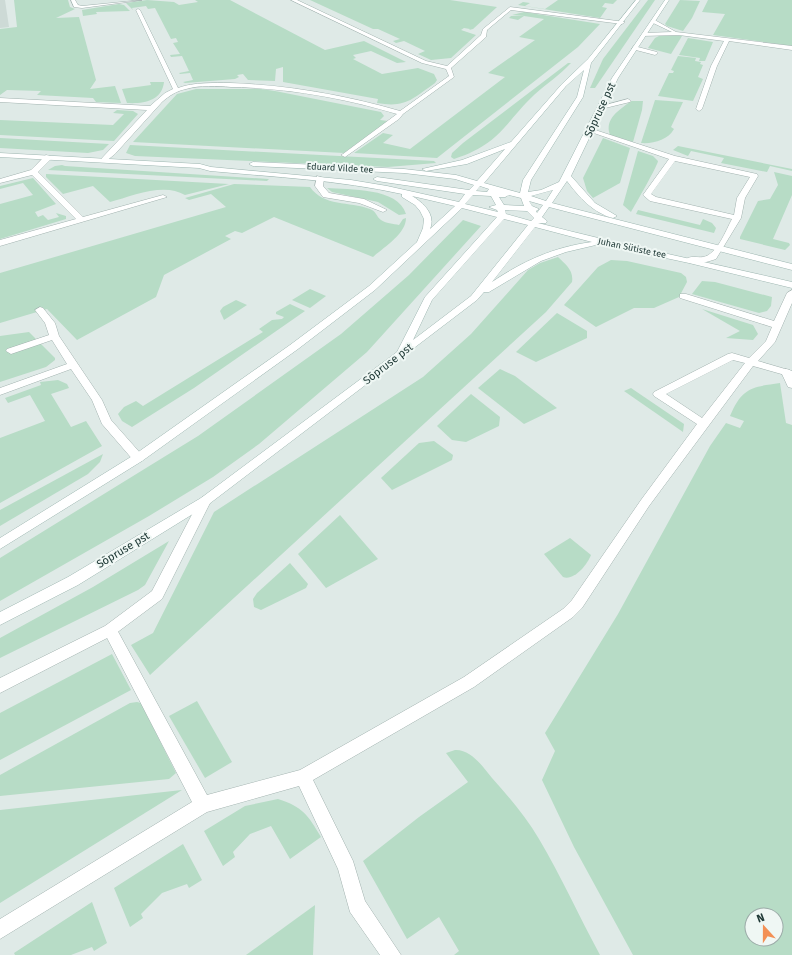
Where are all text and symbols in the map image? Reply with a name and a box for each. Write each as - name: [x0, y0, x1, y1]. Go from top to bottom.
- street label: Sõpruse pst: [582, 80, 618, 140]
- street label: Eduard Vilde tee: [306, 161, 374, 175]
- street label: Juhan Sütiste tee: [597, 236, 667, 260]
- street label: Sõpruse pst: [361, 341, 415, 387]
- street label: Sõpruse pst: [94, 529, 152, 571]
- north arrow: [744, 907, 784, 947]
- text: N: [755, 911, 766, 926]

